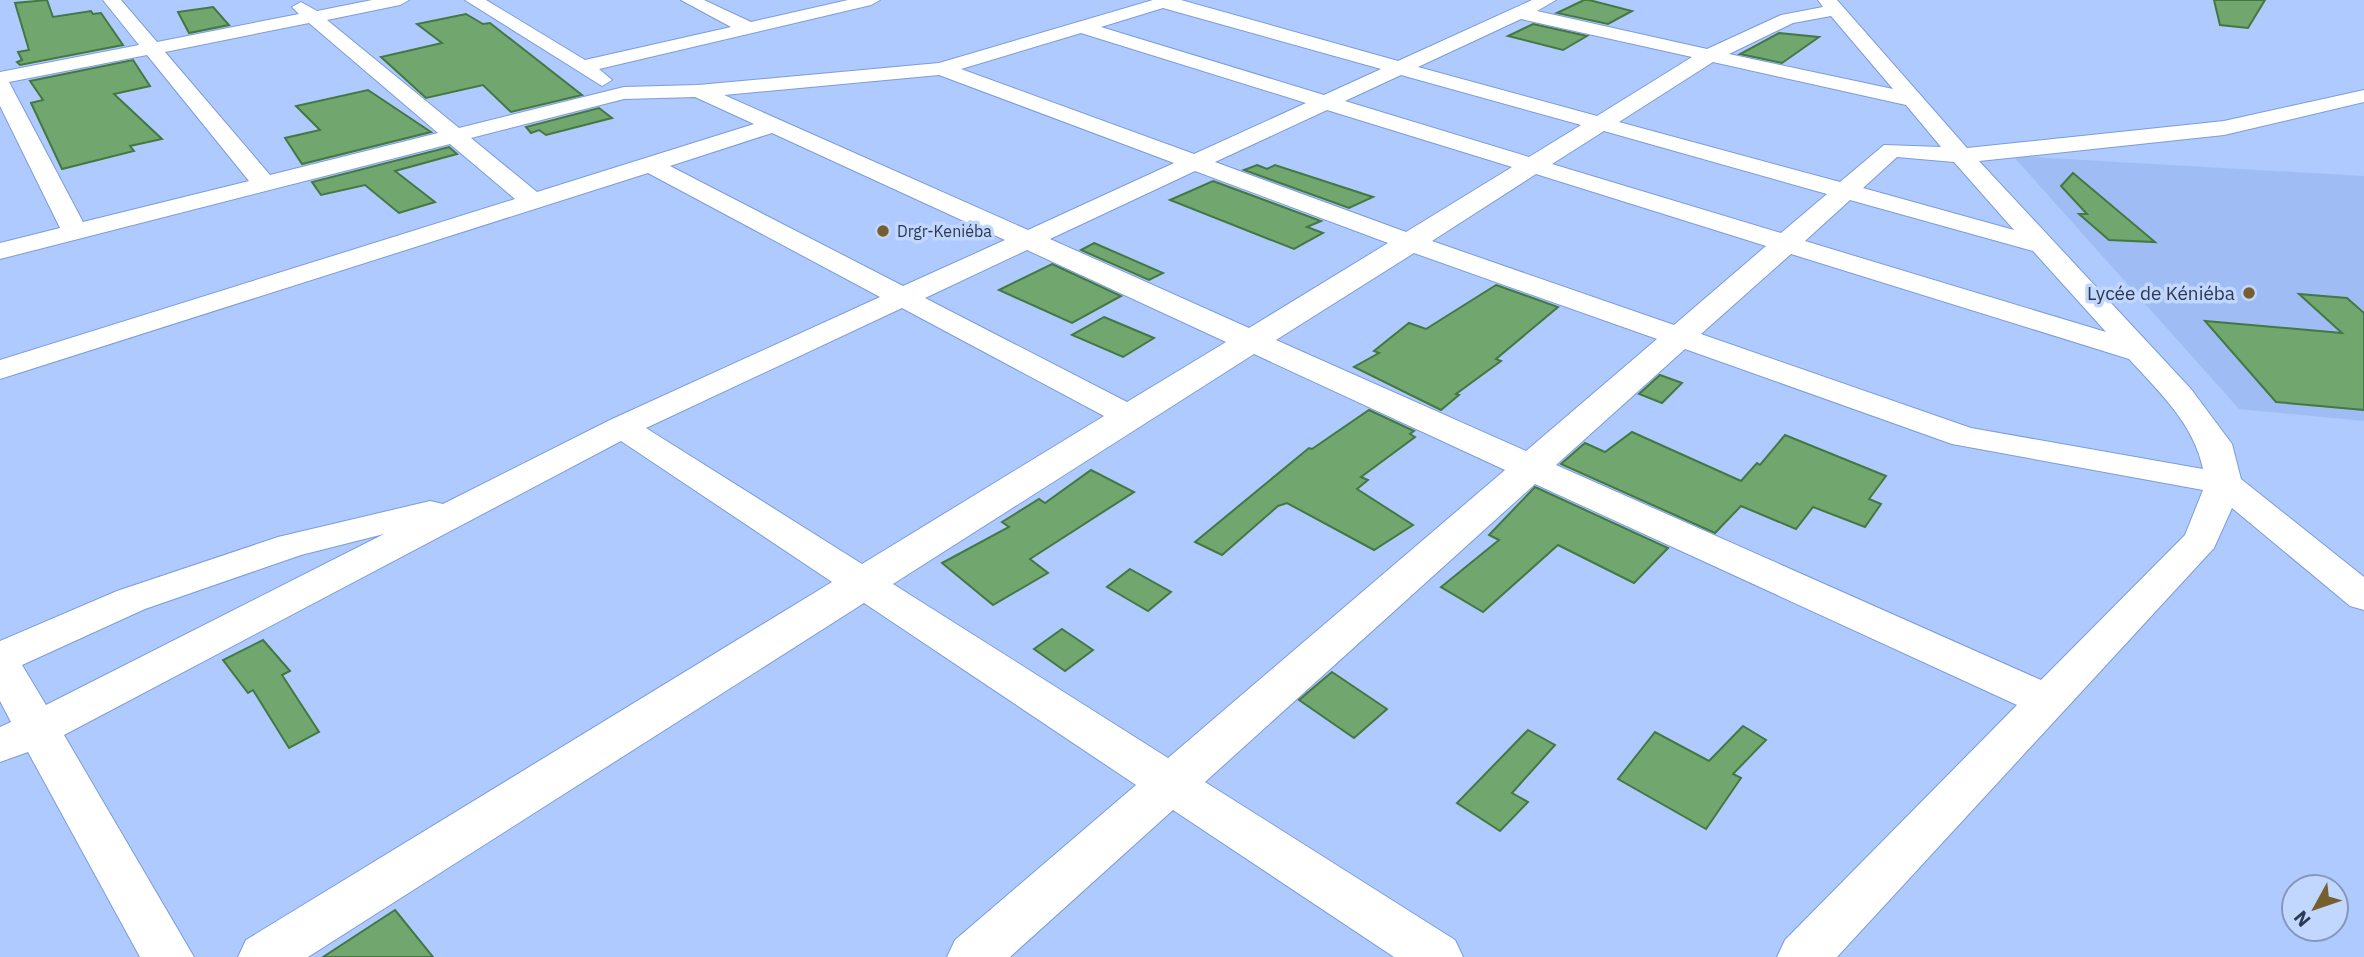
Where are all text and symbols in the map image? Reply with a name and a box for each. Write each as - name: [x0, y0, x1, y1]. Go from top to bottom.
- place label: Drgr-Keniéba: [897, 221, 992, 241]
- marker: Drgr-Keniéba: [875, 223, 891, 239]
- place label: Lycée de Kéniéba: [2087, 281, 2235, 305]
- marker: Lycée de Kéniéba: [2241, 285, 2257, 301]
- north arrow: [2280, 873, 2350, 943]
- text: N: [2288, 906, 2316, 932]

